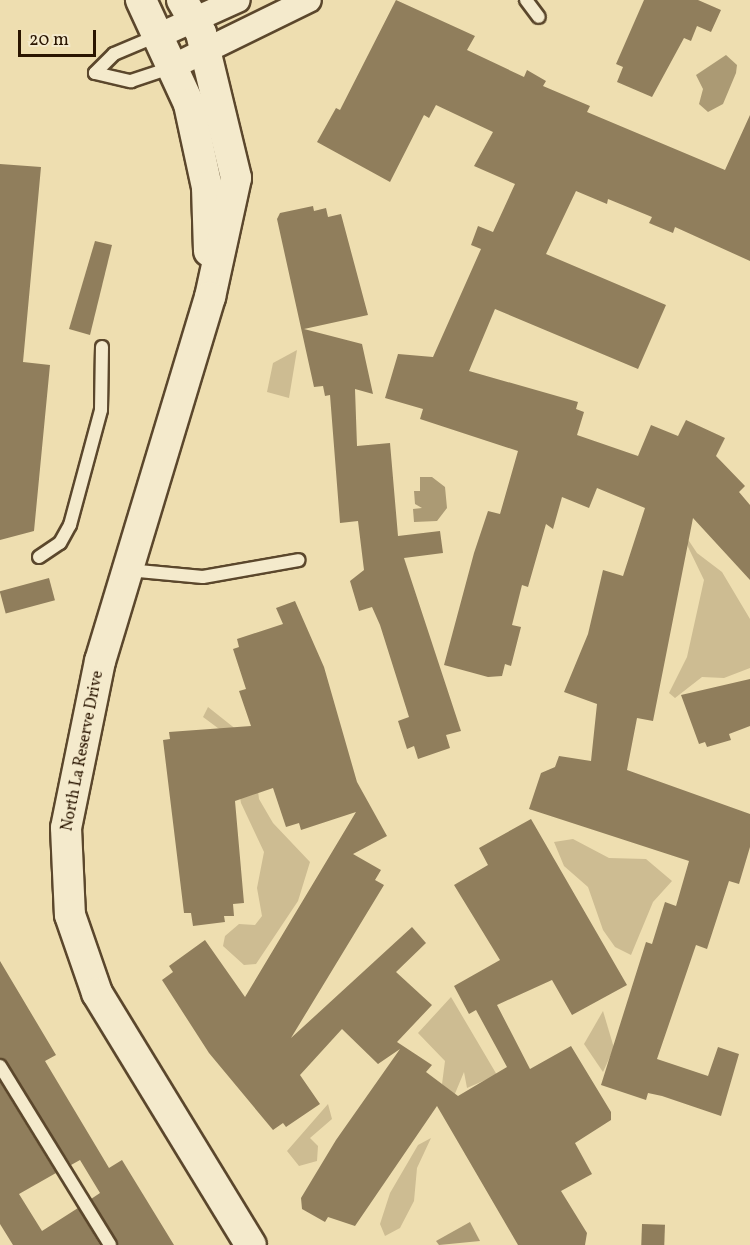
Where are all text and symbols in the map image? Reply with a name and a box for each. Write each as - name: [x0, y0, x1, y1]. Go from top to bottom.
- scale bar: [21, 18, 99, 56]
- text: 20 m: [29, 28, 69, 53]
- street label: North La Reserve Drive: [58, 669, 108, 833]

